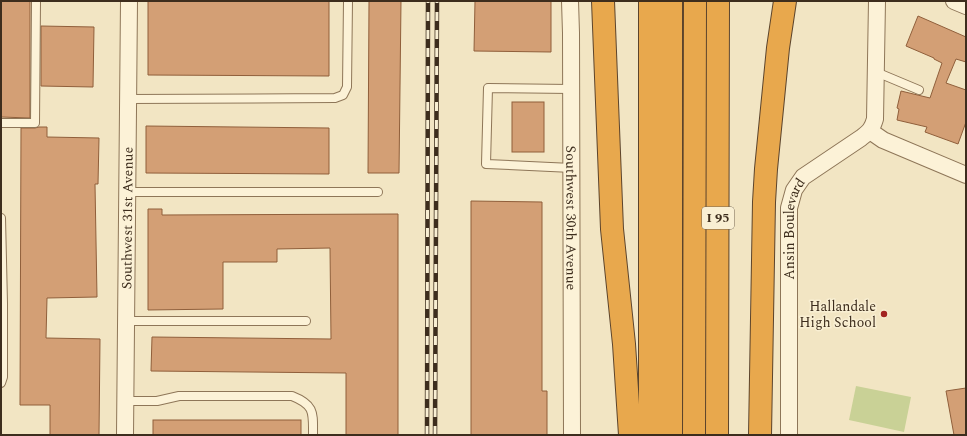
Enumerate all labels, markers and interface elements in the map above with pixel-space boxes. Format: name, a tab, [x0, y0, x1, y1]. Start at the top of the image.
street label: Southwest 31st Avenue	[116, 146, 138, 289]
street label: Southwest 30th Avenue	[561, 146, 582, 291]
street label: Ansin Boulevard	[778, 173, 810, 280]
road number: I 95	[702, 207, 734, 229]
place label: Hallandale High School	[799, 296, 876, 333]
marker: Hallandale High School	[879, 309, 889, 319]

